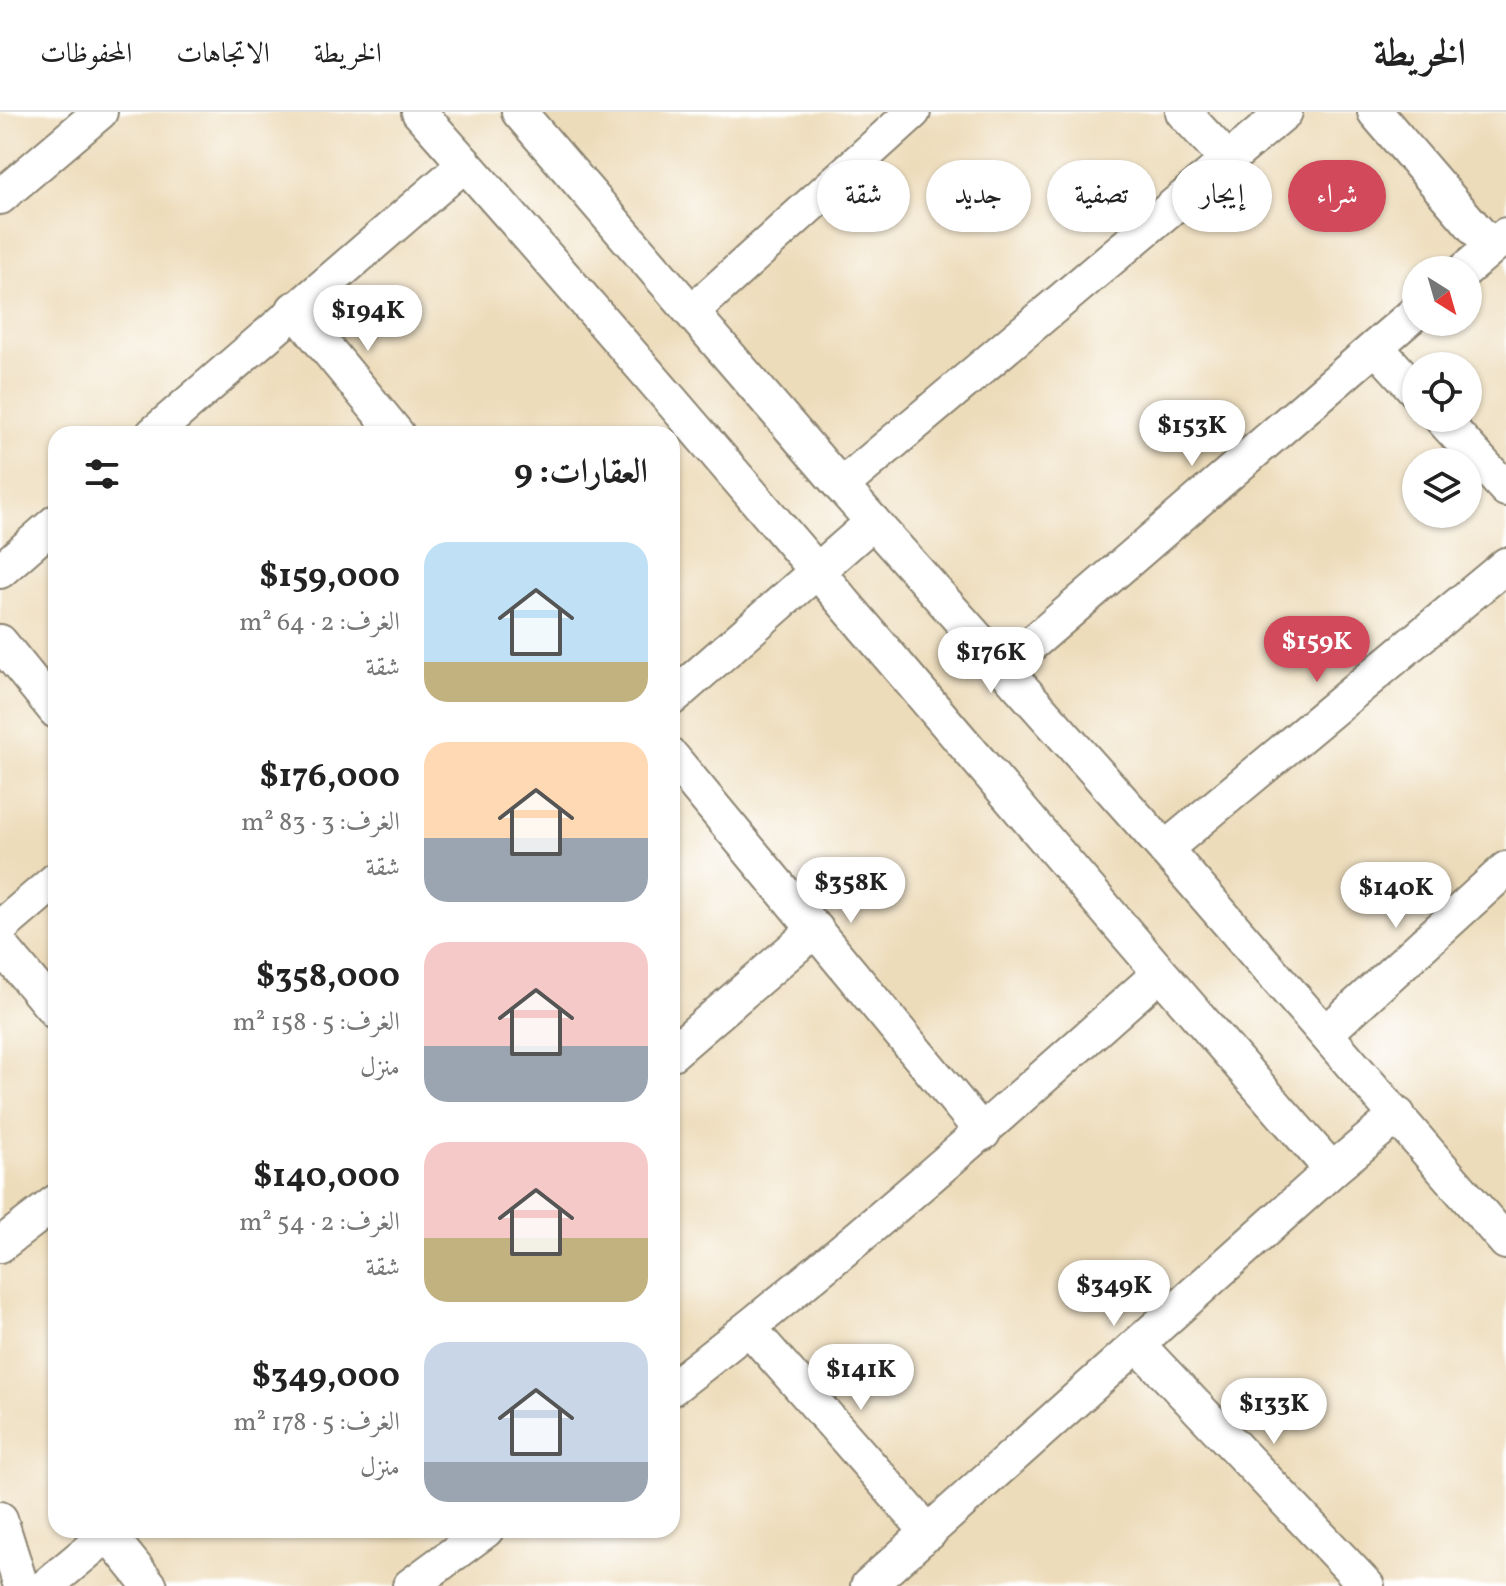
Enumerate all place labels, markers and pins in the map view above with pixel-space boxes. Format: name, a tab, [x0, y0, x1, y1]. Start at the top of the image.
pin: $194K	[312, 285, 424, 353]
pin: $153K	[1136, 400, 1248, 468]
pin: $159K	[1261, 616, 1373, 684]
pin: $176K	[935, 627, 1047, 695]
pin: $358K	[795, 857, 907, 925]
pin: $140K	[1340, 862, 1452, 930]
pin: $349K	[1058, 1260, 1170, 1328]
pin: $141K	[805, 1344, 917, 1412]
pin: $133K	[1218, 1378, 1330, 1446]

